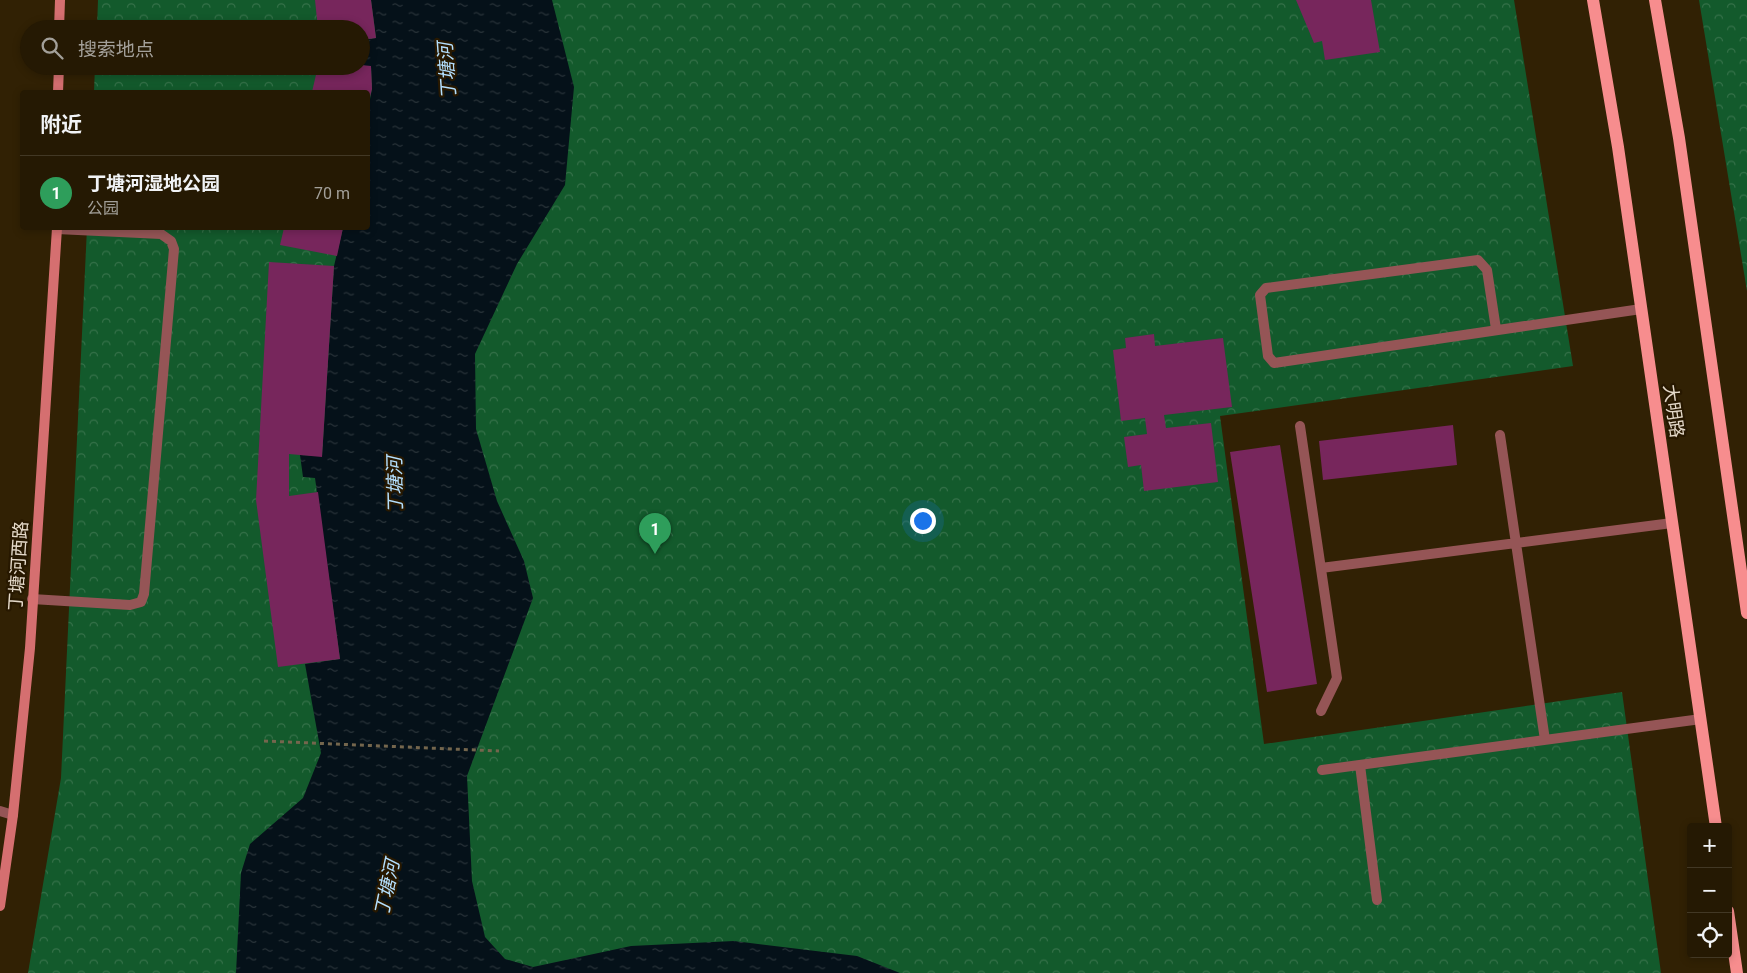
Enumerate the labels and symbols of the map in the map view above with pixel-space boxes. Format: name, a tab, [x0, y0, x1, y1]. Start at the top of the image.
water label: 丁塘河	[433, 38, 460, 100]
street label: 大明路	[1660, 383, 1688, 439]
water label: 丁塘河	[383, 452, 407, 514]
your location	[910, 508, 936, 534]
pin: 1	[639, 513, 671, 554]
street label: 丁塘河西路	[4, 520, 32, 612]
water label: 丁塘河	[370, 854, 405, 918]

